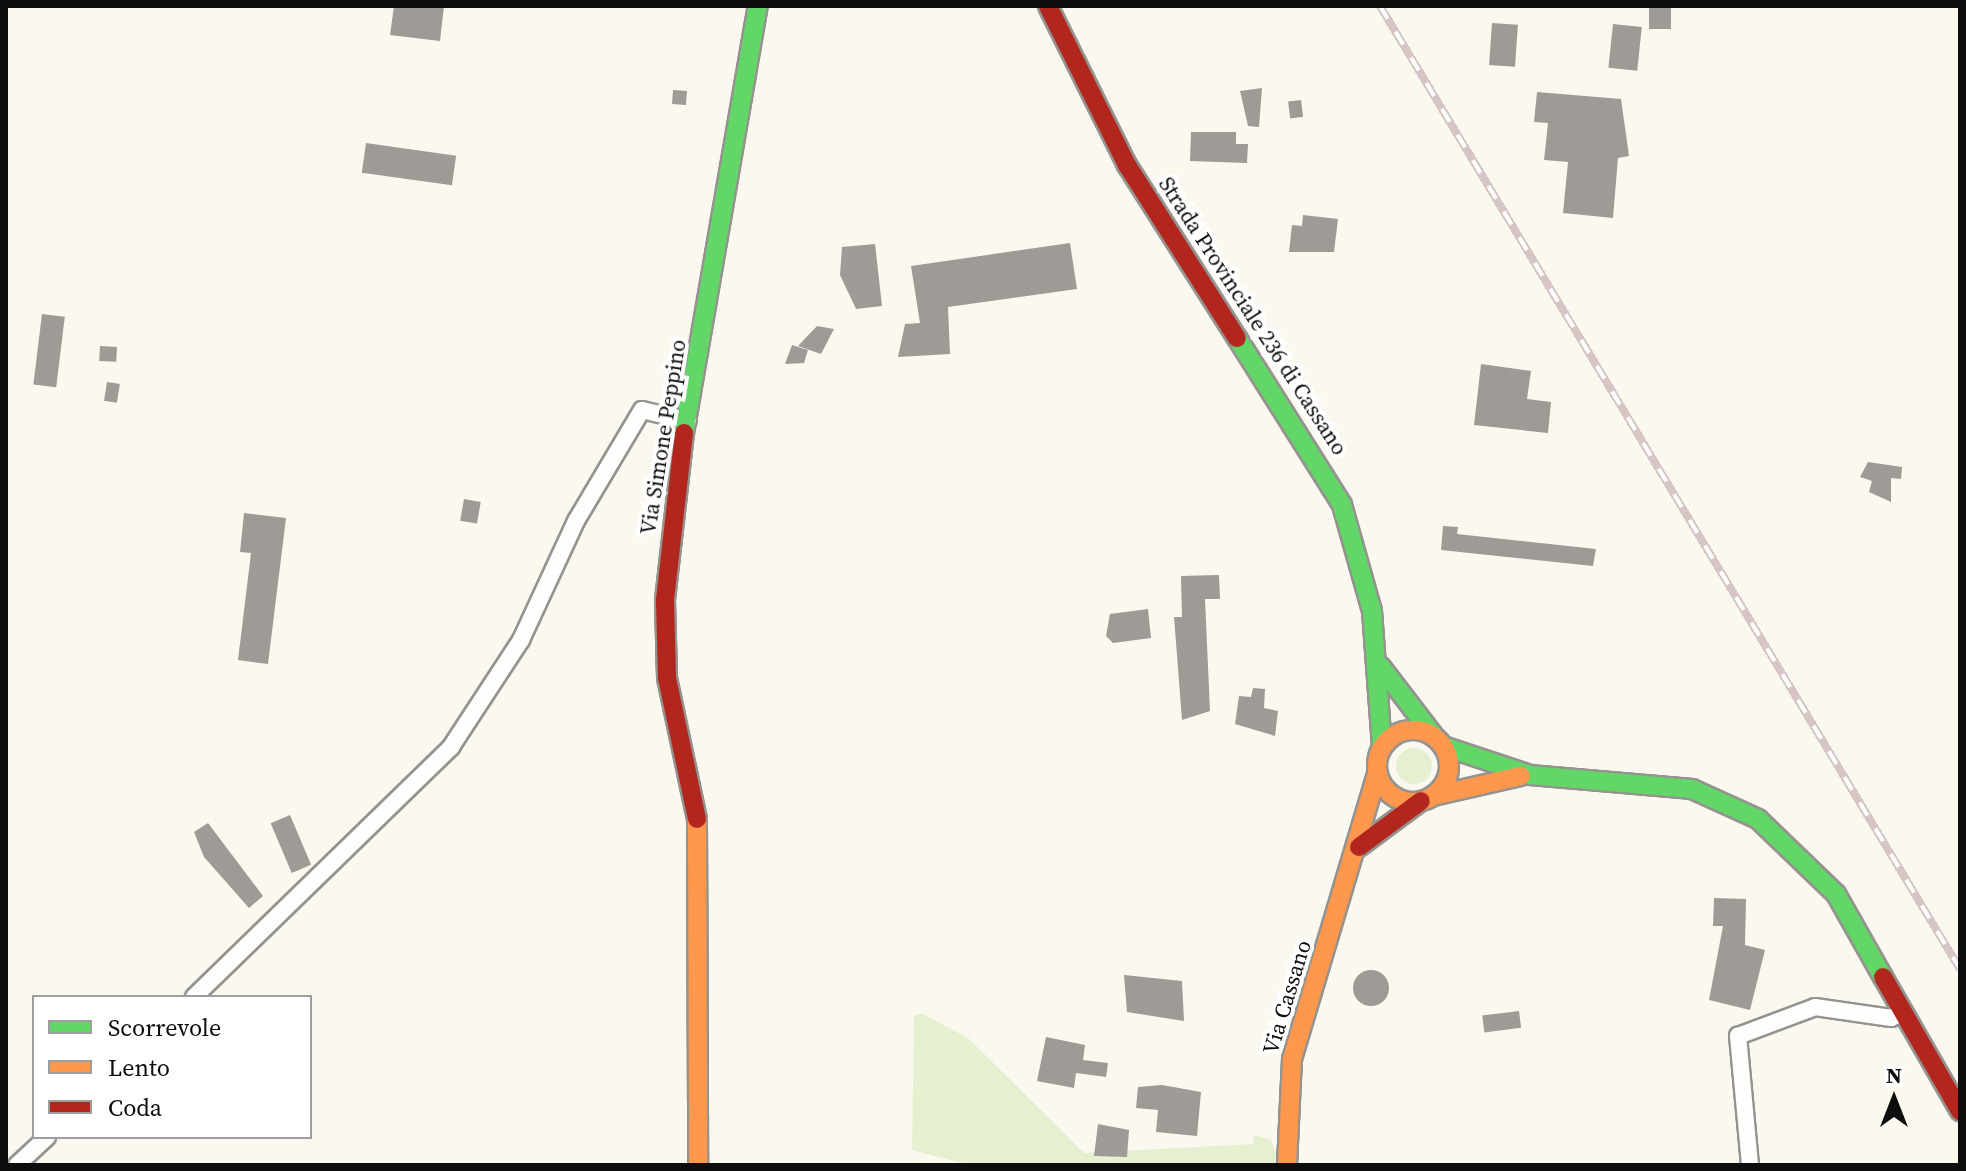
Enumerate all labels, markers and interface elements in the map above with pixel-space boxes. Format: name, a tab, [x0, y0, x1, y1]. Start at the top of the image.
street label: Strada Provinciale 236 di Cassano	[1153, 172, 1353, 460]
street label: Via Simone Peppino	[635, 337, 691, 537]
street label: Via Cassano	[1257, 937, 1317, 1057]
legend	[32, 995, 312, 1139]
text: Scorrevole	[108, 1011, 221, 1044]
text: Lento	[108, 1051, 170, 1084]
north arrow	[1854, 1059, 1934, 1139]
text: N	[1886, 1060, 1902, 1090]
text: Coda	[108, 1091, 162, 1124]

